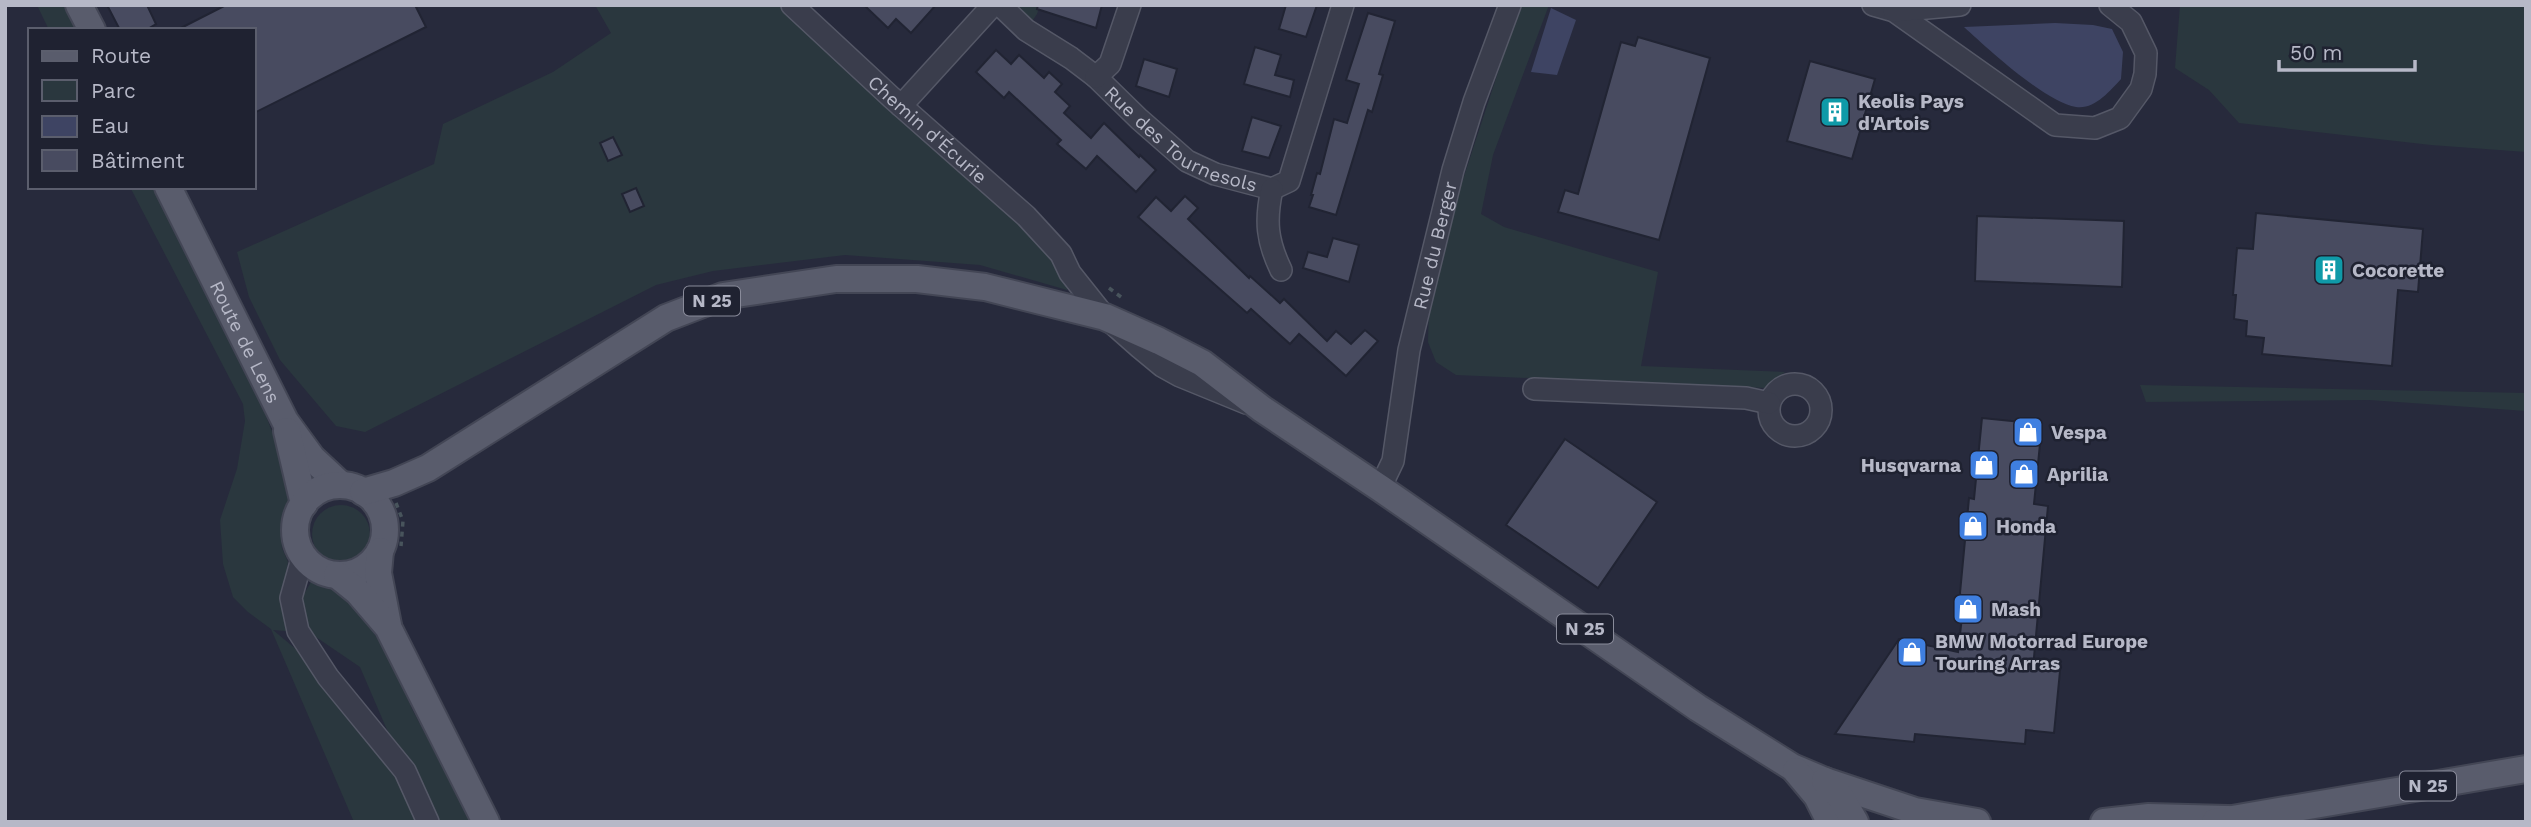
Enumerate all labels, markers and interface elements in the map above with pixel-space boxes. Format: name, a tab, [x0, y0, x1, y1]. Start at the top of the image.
legend	[28, 28, 256, 189]
scale bar	[2279, 28, 2416, 72]
text: 50 m	[2290, 40, 2342, 65]
text: Route	[91, 43, 151, 68]
street label: Chemin d'Écurie	[863, 71, 992, 188]
text: Parc	[91, 78, 136, 103]
street label: Rue des Tournesols	[1100, 81, 1260, 197]
place label: Keolis Pays d'Artois	[1858, 90, 1964, 135]
building icon: Keolis Pays d'Artois	[1818, 95, 1852, 129]
text: Eau	[91, 113, 129, 138]
text: Bâtiment	[91, 148, 185, 173]
street label: Rue du Berger	[1408, 179, 1462, 312]
building icon: Cocorette	[2312, 253, 2346, 287]
place label: Cocorette	[2352, 259, 2444, 282]
street label: Route de Lens	[205, 277, 285, 407]
road number: N 25	[684, 286, 740, 316]
shop icon: Vespa	[2011, 415, 2045, 449]
place label: Vespa	[2051, 421, 2107, 444]
shop icon: Husqvarna	[1967, 448, 2001, 482]
place label: Husqvarna	[1861, 454, 1961, 477]
shop icon: Aprilia	[2007, 457, 2041, 491]
place label: Aprilia	[2047, 463, 2108, 486]
shop icon: Honda	[1956, 509, 1990, 543]
place label: Honda	[1996, 515, 2056, 538]
shop icon: Mash	[1951, 592, 1985, 626]
place label: Mash	[1991, 598, 2041, 621]
road number: N 25	[1557, 614, 1613, 644]
place label: BMW Motorrad Europe Touring Arras	[1935, 630, 2148, 675]
shop icon: BMW Motorrad Europe Touring Arras	[1895, 635, 1929, 669]
road number: N 25	[2400, 772, 2456, 800]

